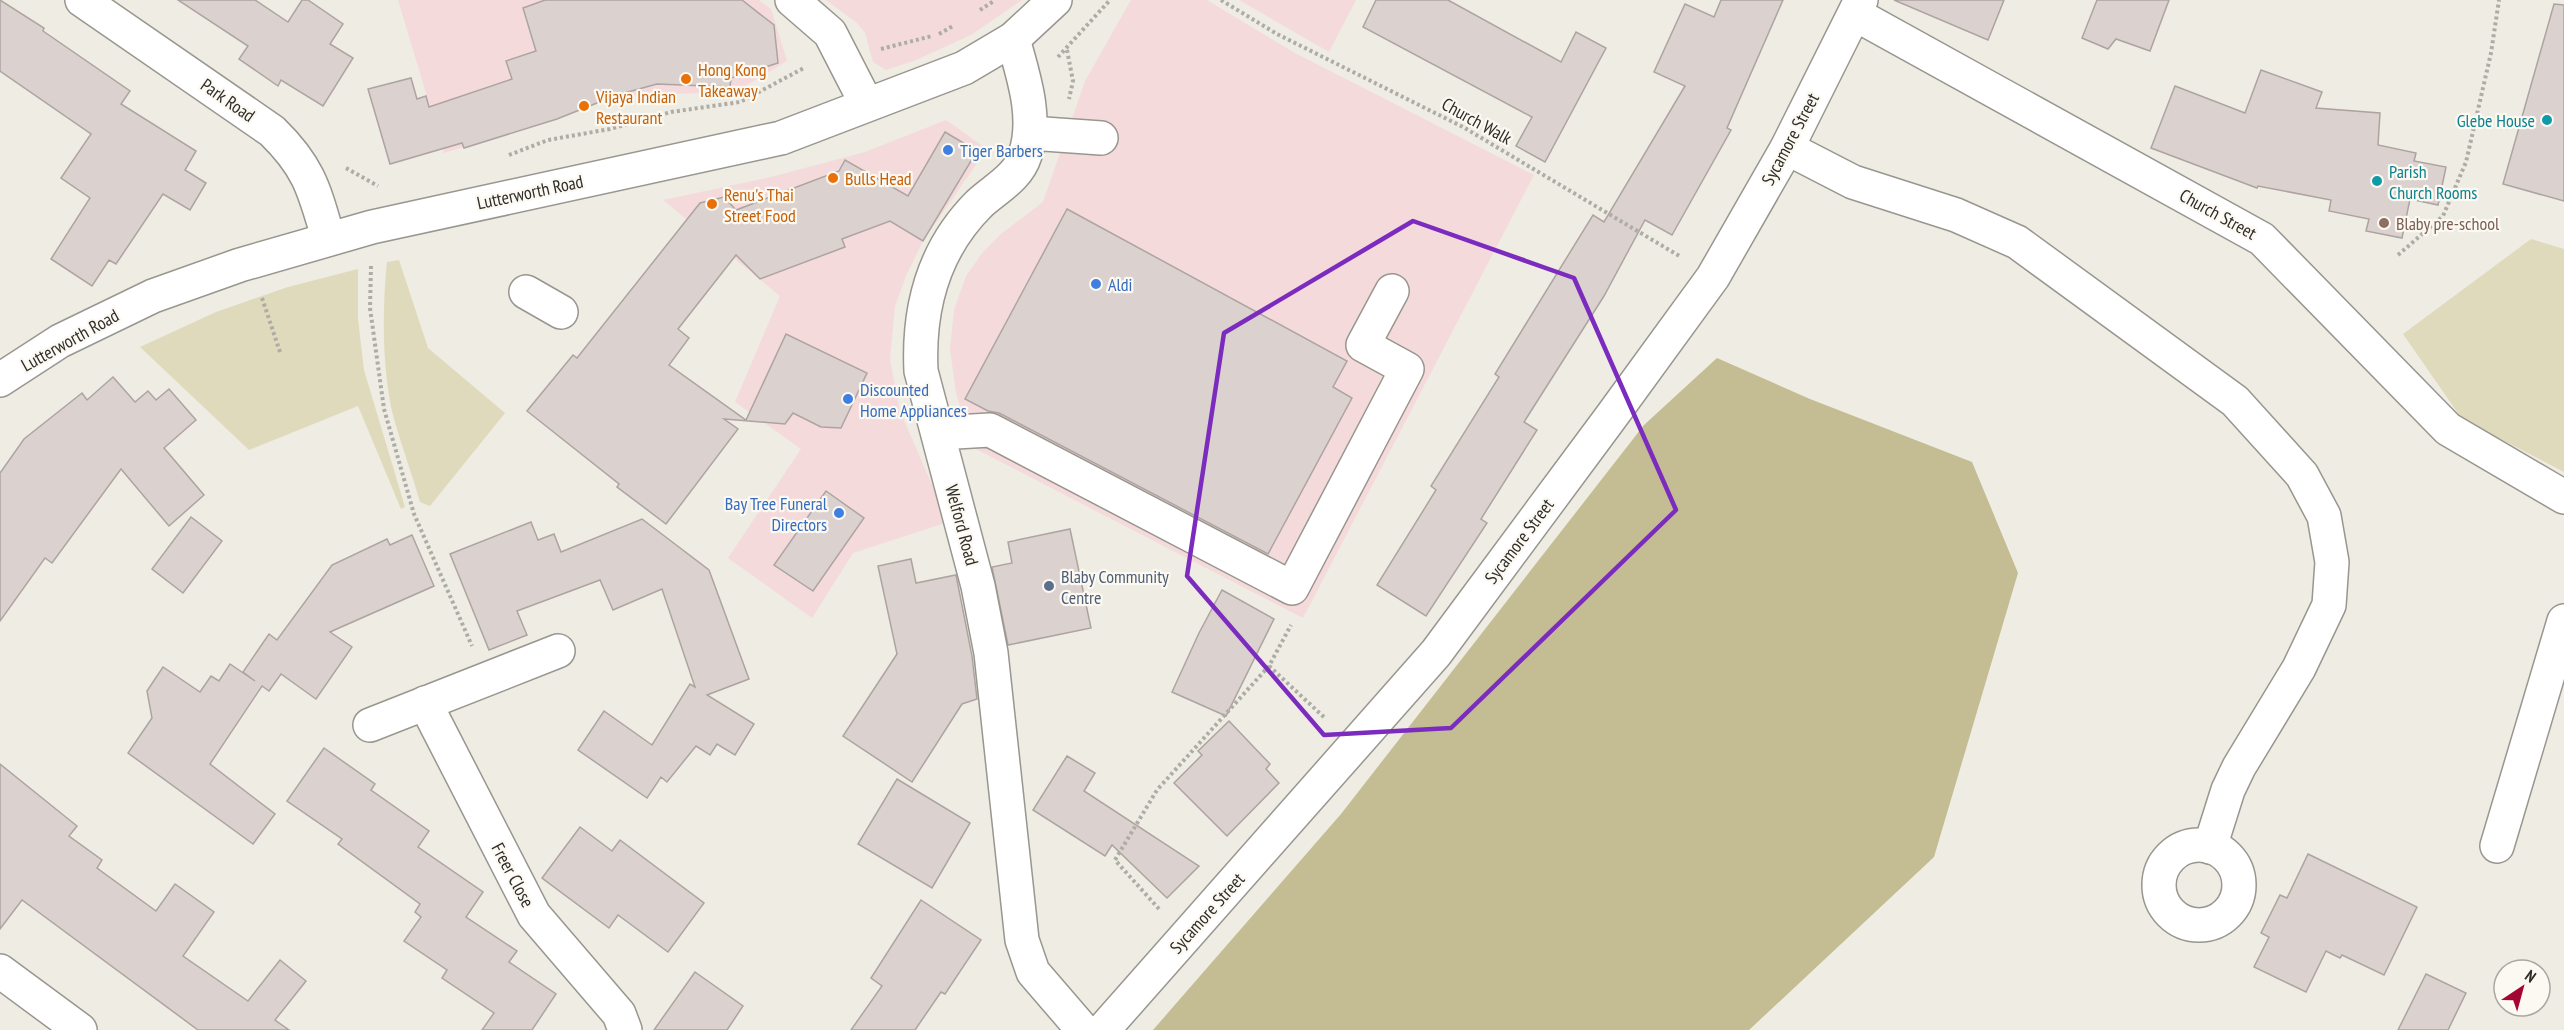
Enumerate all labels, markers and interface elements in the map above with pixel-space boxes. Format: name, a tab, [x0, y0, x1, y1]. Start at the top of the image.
place label: Hong Kong Takeaway	[698, 58, 767, 102]
marker: Hong Kong Takeaway	[679, 72, 693, 86]
street label: Park Road	[196, 73, 260, 127]
place label: Vijaya Indian Restaurant	[595, 85, 676, 129]
street label: Sycamore Street	[1756, 89, 1824, 189]
street label: Church Walk	[1438, 92, 1516, 150]
marker: Vijaya Indian Restaurant	[577, 99, 591, 113]
place label: Glebe House	[2457, 109, 2535, 132]
marker: Glebe House	[2540, 113, 2554, 127]
place label: Tiger Barbers	[960, 139, 1043, 162]
marker: Tiger Barbers	[941, 143, 955, 157]
place label: Parish Church Rooms	[2389, 160, 2477, 204]
place label: Bulls Head	[845, 167, 912, 190]
street label: Lutterworth Road	[475, 170, 585, 214]
marker: Bulls Head	[826, 171, 840, 185]
marker: Parish Church Rooms	[2370, 174, 2384, 188]
place label: Renu's Thai Street Food	[724, 183, 796, 227]
street label: Church Street	[2176, 184, 2260, 245]
marker: Renu's Thai Street Food	[705, 197, 719, 211]
place label: Blaby pre-school	[2396, 212, 2500, 235]
marker: Blaby pre-school	[2377, 216, 2391, 230]
place label: Aldi	[1108, 273, 1132, 296]
marker: Aldi	[1089, 277, 1103, 291]
street label: Lutterworth Road	[17, 304, 123, 376]
place label: Discounted Home Appliances	[860, 378, 967, 422]
marker: Discounted Home Appliances	[841, 392, 855, 406]
street label: Welford Road	[940, 482, 984, 568]
place label: Bay Tree Funeral Directors	[725, 492, 828, 536]
street label: Sycamore Street	[1479, 494, 1559, 588]
marker: Bay Tree Funeral Directors	[832, 506, 846, 520]
place label: Blaby Community Centre	[1061, 565, 1169, 609]
marker: Blaby Community Centre	[1042, 579, 1056, 593]
street label: Freer Close	[487, 839, 539, 911]
street label: Sycamore Street	[1165, 868, 1249, 958]
north arrow	[2492, 958, 2552, 1018]
text: N	[2521, 965, 2540, 986]

